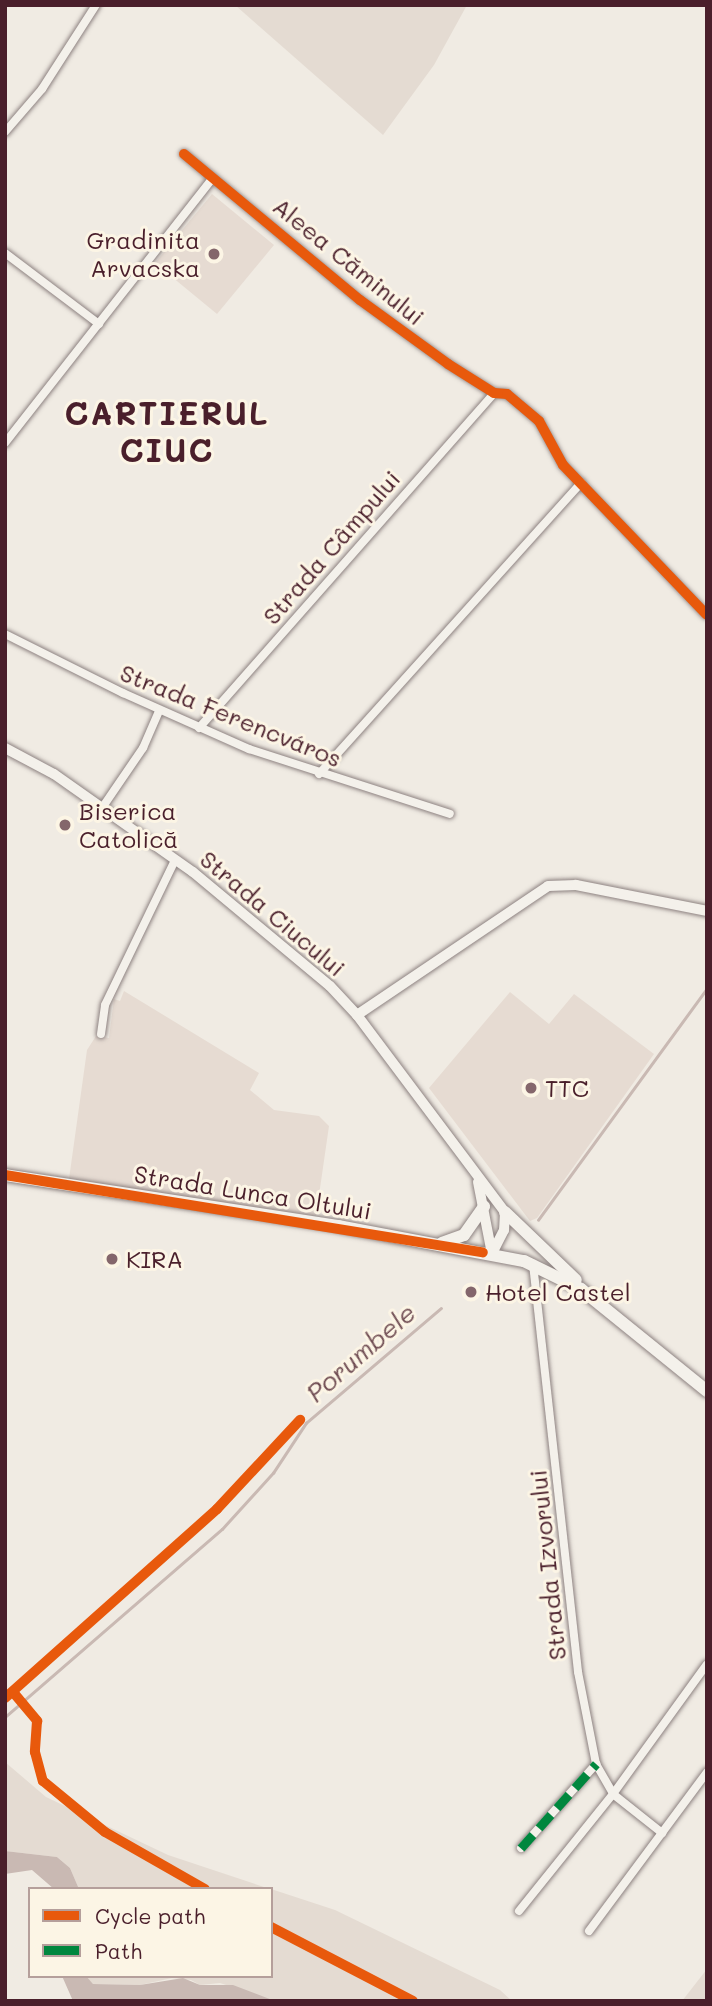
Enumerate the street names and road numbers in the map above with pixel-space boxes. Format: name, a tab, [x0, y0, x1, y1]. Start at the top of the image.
street label: Aleea Căminului	[267, 191, 431, 331]
street label: Strada Câmpului	[256, 464, 406, 630]
street label: Strada Ferencváros	[116, 657, 346, 773]
street label: Strada Ciucului	[195, 844, 351, 982]
street label: Strada Lunca Oltului	[132, 1159, 374, 1225]
street label: Strada Izvorului	[523, 1468, 571, 1662]

